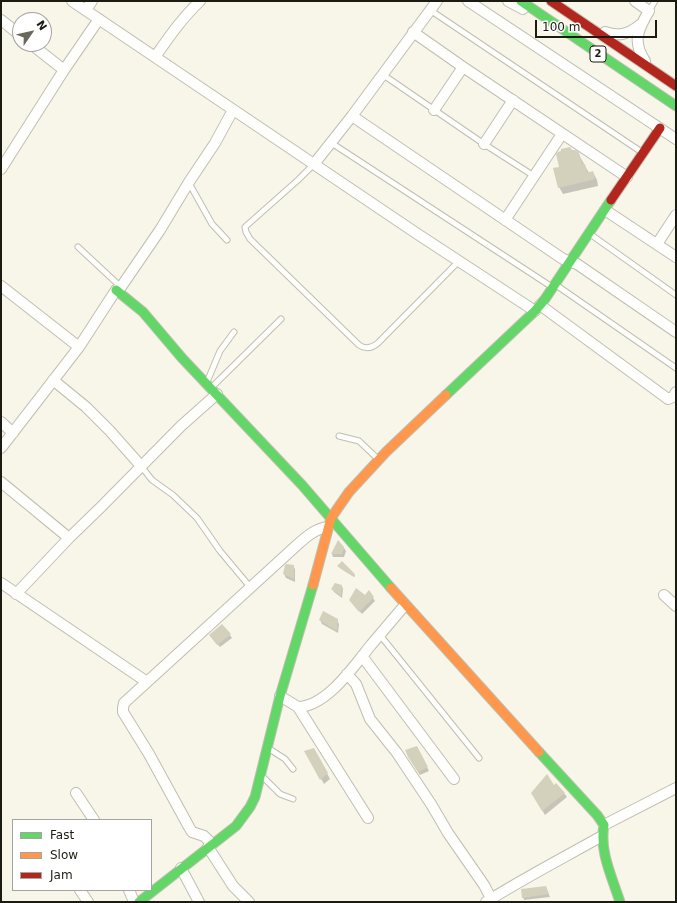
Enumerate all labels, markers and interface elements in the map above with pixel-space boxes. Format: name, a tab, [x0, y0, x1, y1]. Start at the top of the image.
north arrow	[12, 12, 52, 52]
scale bar	[537, 12, 659, 38]
text: N	[34, 18, 50, 33]
text: 100 m	[542, 20, 580, 34]
road number: 2	[590, 46, 606, 62]
legend	[12, 819, 152, 891]
text: Fast	[50, 828, 74, 842]
text: Slow	[50, 848, 78, 862]
text: Jam	[50, 868, 73, 882]

